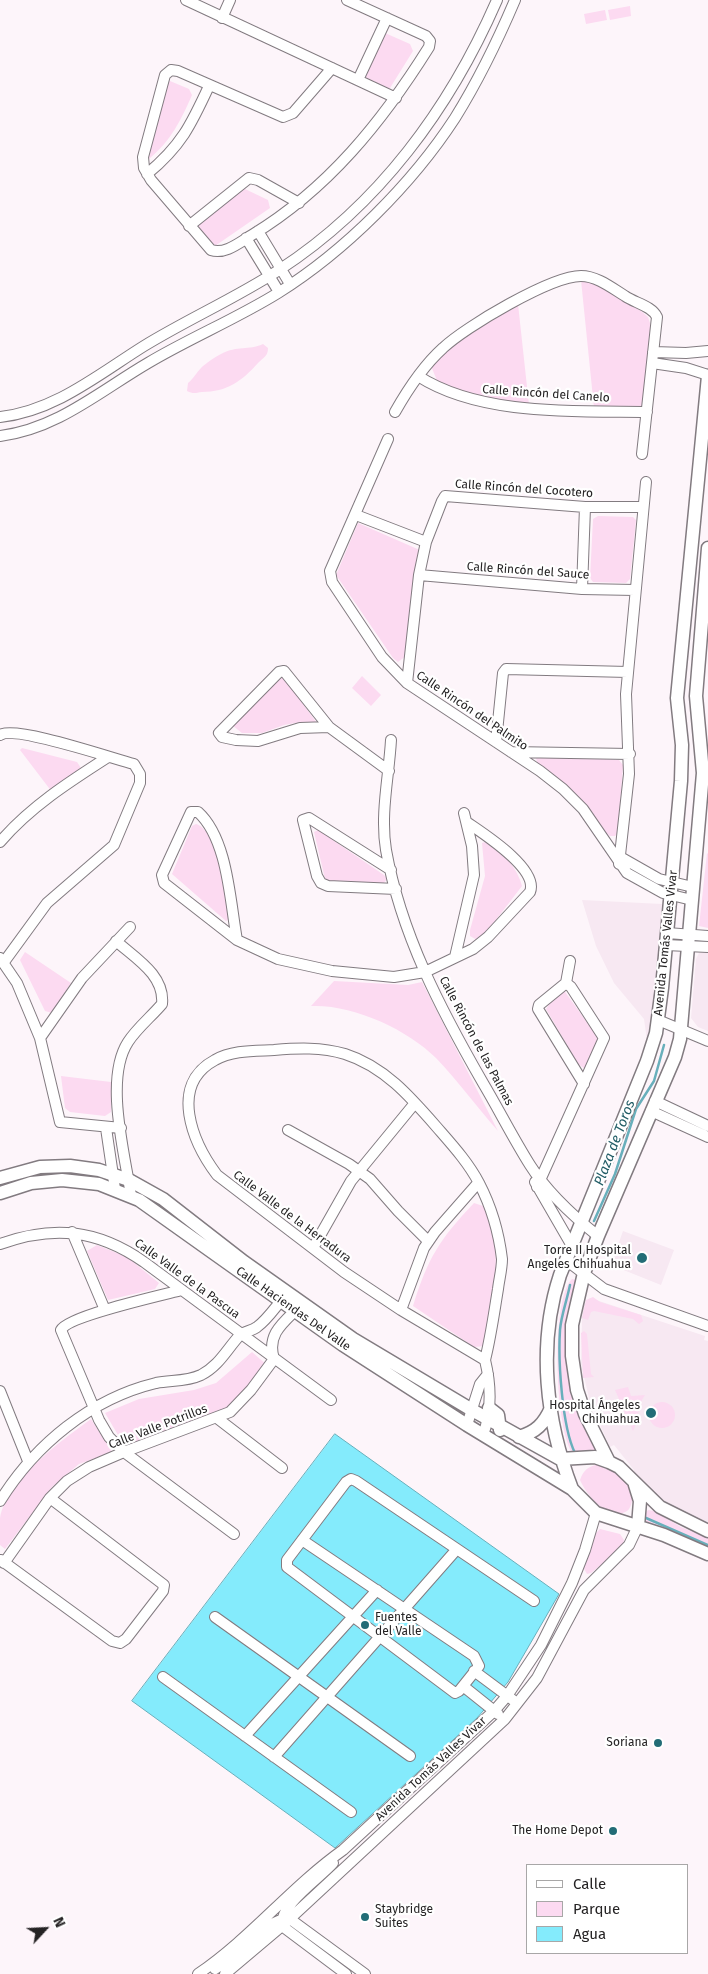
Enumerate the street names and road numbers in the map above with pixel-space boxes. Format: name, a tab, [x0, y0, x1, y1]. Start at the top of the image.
street label: Calle Rincón del Canelo	[482, 382, 610, 406]
street label: Calle Rincón del Cocotero	[454, 477, 594, 501]
street label: Calle Rincón del Sauce	[466, 560, 590, 582]
street label: Calle Rincón del Palmito	[413, 668, 531, 754]
street label: Avenida Tomás Valles Vivar	[651, 869, 681, 1017]
street label: Calle Rincón de las Palmas	[436, 974, 516, 1108]
street label: Calle Valle de la Herradura	[230, 1168, 354, 1266]
street label: Calle Valle de la Pascua	[132, 1236, 242, 1322]
street label: Calle Haciendas Del Valle	[233, 1264, 353, 1354]
street label: Calle Valle Potrillos	[107, 1402, 209, 1452]
street label: Avenida Tomás Valles Vivar	[373, 1714, 489, 1824]

